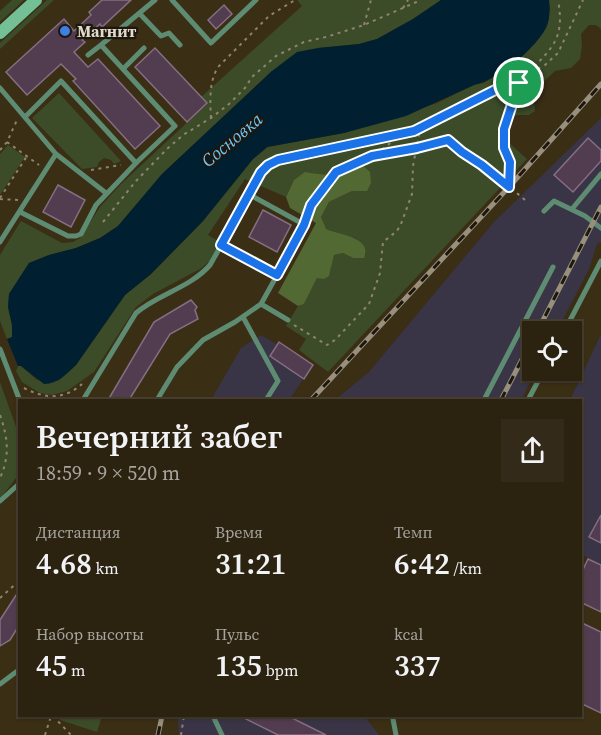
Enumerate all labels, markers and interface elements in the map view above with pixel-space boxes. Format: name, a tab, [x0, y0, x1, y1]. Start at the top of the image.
place label: Магнит	[77, 20, 137, 42]
marker: Магнит	[58, 24, 72, 38]
pin	[493, 57, 544, 108]
icon: arrive	[502, 66, 535, 99]
water label: Сосновка	[196, 106, 268, 173]
map controls	[522, 321, 582, 381]
button: locate	[522, 321, 582, 381]
text: Вечерний забег	[36, 414, 282, 459]
button: share	[501, 419, 564, 482]
text: 18:59 · 9 × 520 m	[36, 459, 180, 487]
text: Дистанция	[36, 521, 120, 543]
text: Время	[215, 521, 263, 543]
text: Темп	[394, 521, 433, 543]
text: 4.68	[36, 543, 92, 584]
text: 31:21	[215, 543, 286, 584]
text: 6:42	[394, 543, 450, 584]
text: km	[92, 557, 119, 579]
text: /km	[450, 557, 482, 579]
text: Набор высоты	[36, 623, 144, 645]
text: Пульс	[215, 623, 259, 645]
text: kcal	[394, 623, 423, 645]
text: 45	[36, 645, 67, 686]
text: 135	[215, 645, 262, 686]
text: 337	[394, 645, 441, 686]
text: m	[67, 659, 85, 681]
text: bpm	[262, 659, 298, 681]

